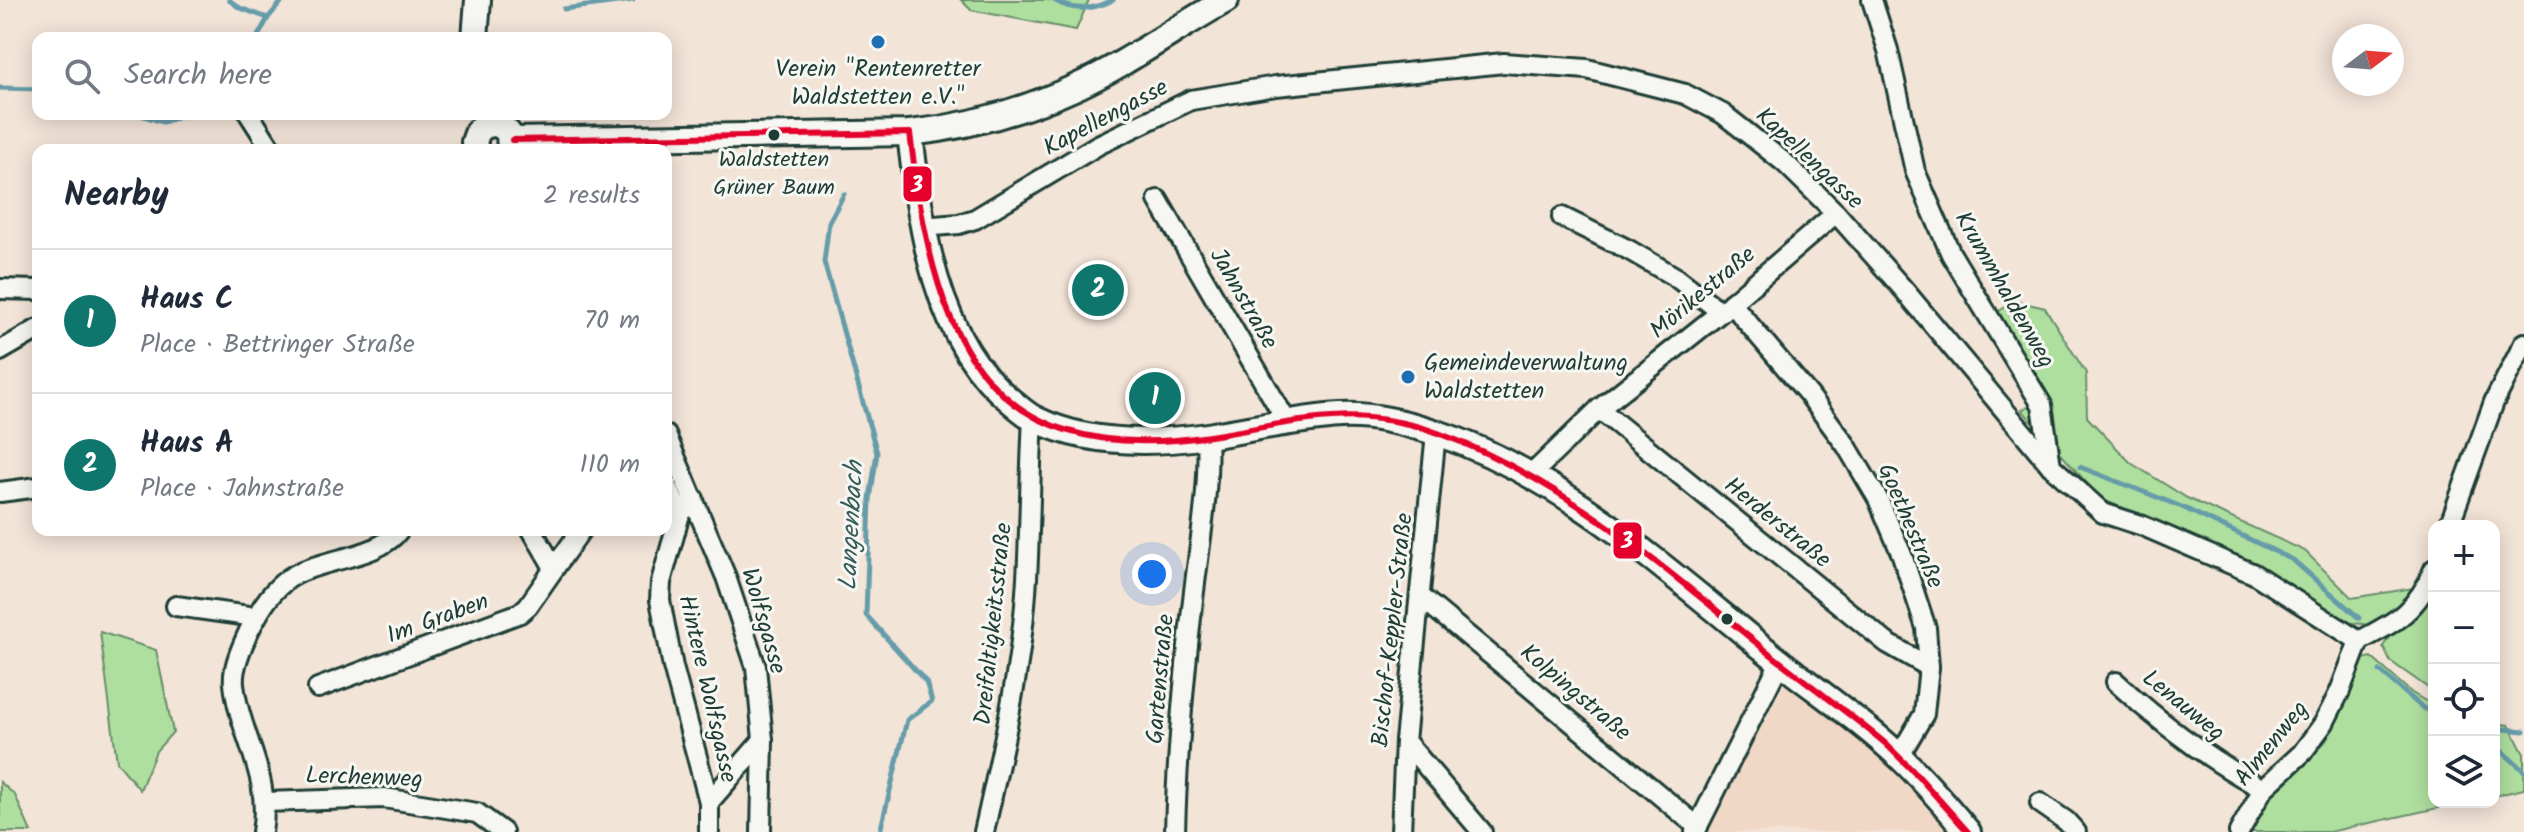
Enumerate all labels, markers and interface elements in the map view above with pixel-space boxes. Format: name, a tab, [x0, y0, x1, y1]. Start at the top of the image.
north arrow	[2332, 24, 2404, 96]
search box	[32, 32, 672, 120]
marker: Verein "Rentenretter Waldstetten e.V."	[869, 33, 887, 51]
place label: Verein "Rentenretter Waldstetten e.V."	[776, 50, 983, 117]
text: Search here	[124, 52, 272, 100]
icon: search	[60, 54, 104, 98]
street label: Kapellengasse	[1036, 69, 1176, 167]
street label: Kapellengasse	[1746, 98, 1873, 220]
marker: Waldstetten Grüner Baum	[766, 127, 782, 143]
place label: Waldstetten Grüner Baum	[713, 143, 835, 206]
line badge: 3	[902, 165, 933, 203]
text: Nearby	[64, 169, 169, 223]
text: 3	[910, 169, 923, 204]
text: 2 results	[543, 175, 640, 217]
street label: Krummhaldenweg	[1943, 204, 2065, 376]
street label: Mörikestraße	[1641, 236, 1765, 349]
street label: Jahnstraße	[1198, 241, 1288, 357]
pin: 2	[1072, 260, 1124, 320]
text: Haus C	[140, 276, 233, 324]
text: 1	[86, 300, 94, 342]
text: 70 m	[584, 300, 640, 342]
text: Place · Bettringer Straße	[140, 324, 415, 366]
place label: Gemeindeverwaltung Waldstetten	[1424, 344, 1628, 411]
pin: 1	[1129, 368, 1181, 428]
marker: Gemeindeverwaltung Waldstetten	[1399, 368, 1417, 386]
text: Haus A	[140, 420, 234, 468]
text: 2	[82, 444, 98, 486]
text: 110 m	[580, 444, 640, 486]
street label: Goethestraße	[1866, 457, 1954, 595]
water label: Langenbach	[828, 458, 876, 592]
street label: Herderstraße	[1715, 467, 1840, 579]
text: Place · Jahnstraße	[140, 468, 344, 510]
street label: Bischof-Keppler-Straße	[1361, 511, 1425, 749]
map controls	[2428, 520, 2500, 808]
button: +	[2428, 520, 2500, 592]
street label: Dreifaltigkeitsstraße	[964, 521, 1024, 727]
line badge: 3	[1612, 521, 1643, 560]
text: 3	[1620, 525, 1633, 560]
your location	[1132, 554, 1172, 594]
street label: Wolfsgasse	[729, 563, 797, 679]
street label: Im Graben	[381, 583, 495, 655]
street label: Hintere Wolfsgasse	[666, 591, 748, 787]
button: −	[2428, 592, 2500, 664]
unlabelled marker	[1719, 611, 1735, 627]
street label: Gartenstraße	[1136, 612, 1186, 746]
street label: Kolpingstraße	[1510, 634, 1640, 752]
street label: Lenauweg	[2133, 660, 2233, 752]
button: locate	[2428, 664, 2500, 736]
street label: Almenweg	[2225, 692, 2319, 796]
button: layers	[2428, 736, 2500, 808]
street label: Lerchenweg	[305, 756, 423, 800]

